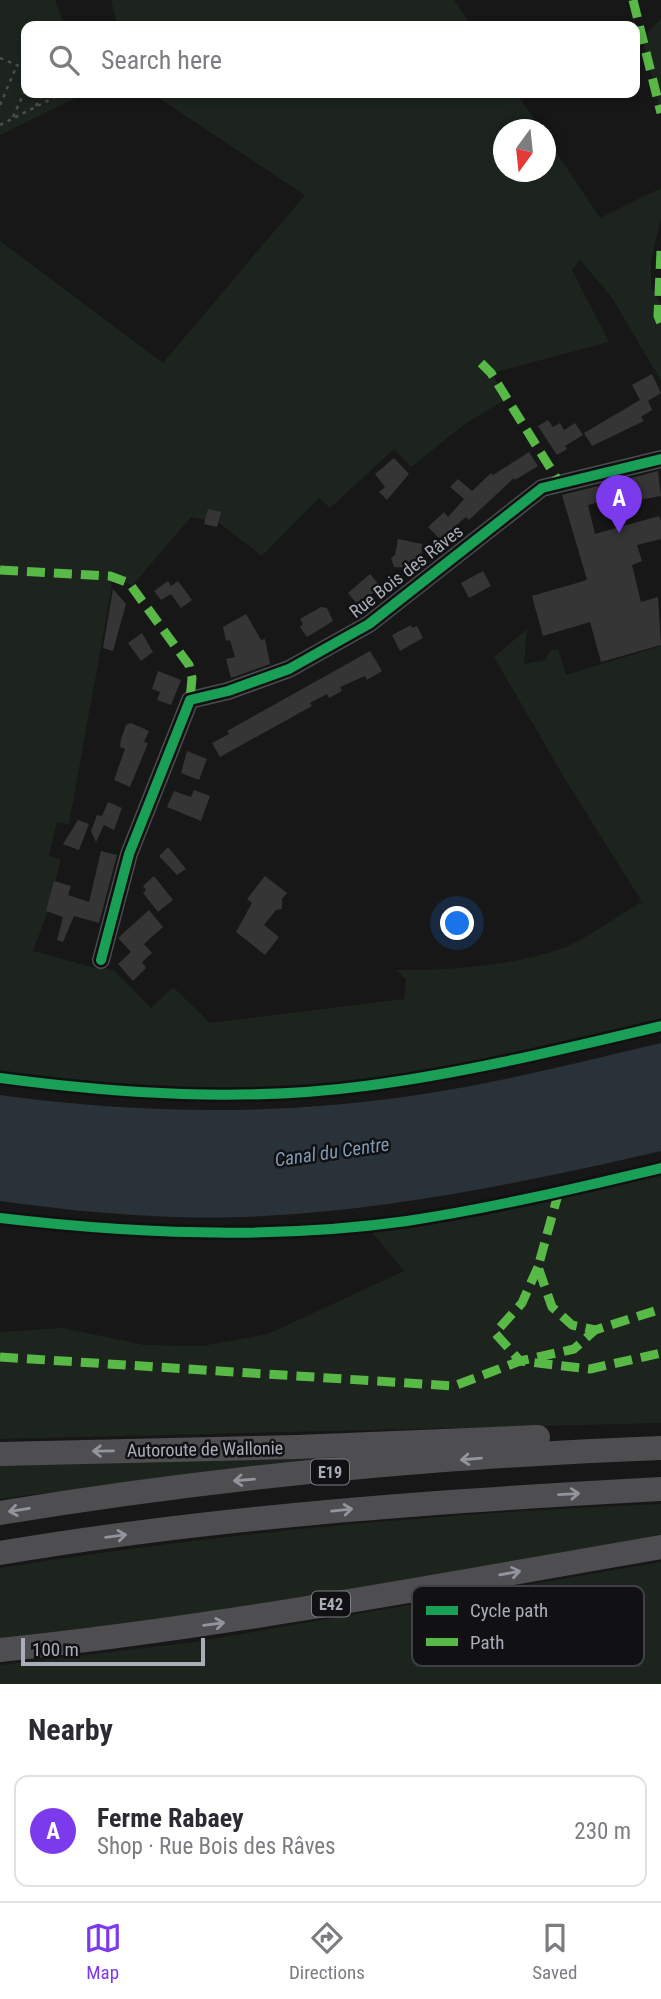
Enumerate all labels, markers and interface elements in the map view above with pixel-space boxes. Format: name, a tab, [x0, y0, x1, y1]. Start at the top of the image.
search box	[21, 21, 640, 98]
icon: search	[45, 41, 83, 79]
text: Search here	[101, 45, 222, 75]
north arrow	[493, 119, 556, 182]
pin: A	[596, 475, 642, 533]
street label: Rue Bois des Râves	[345, 520, 467, 622]
your location	[440, 906, 474, 940]
water label: Canal du Centre	[273, 1133, 391, 1171]
street label: Autoroute de Wallonie	[127, 1437, 283, 1461]
one-way arrow	[92, 1445, 115, 1458]
one-way arrow	[460, 1453, 482, 1466]
road number: E19	[311, 1460, 349, 1484]
one-way arrow	[233, 1474, 256, 1487]
one-way arrow	[557, 1488, 580, 1501]
one-way arrow	[8, 1504, 31, 1517]
one-way arrow	[330, 1504, 353, 1517]
one-way arrow	[104, 1529, 127, 1542]
one-way arrow	[498, 1566, 521, 1579]
legend	[412, 1586, 644, 1666]
road number: E42	[312, 1592, 350, 1616]
text: Cycle path	[470, 1599, 548, 1622]
one-way arrow	[202, 1617, 225, 1630]
text: Path	[470, 1631, 504, 1654]
scale bar	[21, 1635, 205, 1667]
text: 100 m	[32, 1638, 79, 1661]
text: Nearby	[28, 1712, 113, 1747]
text: Ferme Rabaey	[97, 1803, 244, 1833]
text: A	[46, 1818, 60, 1845]
text: 230 m	[574, 1818, 631, 1845]
text: Shop · Rue Bois des Râves	[97, 1833, 336, 1860]
tab: Map	[84, 1919, 122, 1984]
tab: Directions	[289, 1919, 365, 1984]
tab: Saved	[532, 1919, 577, 1984]

